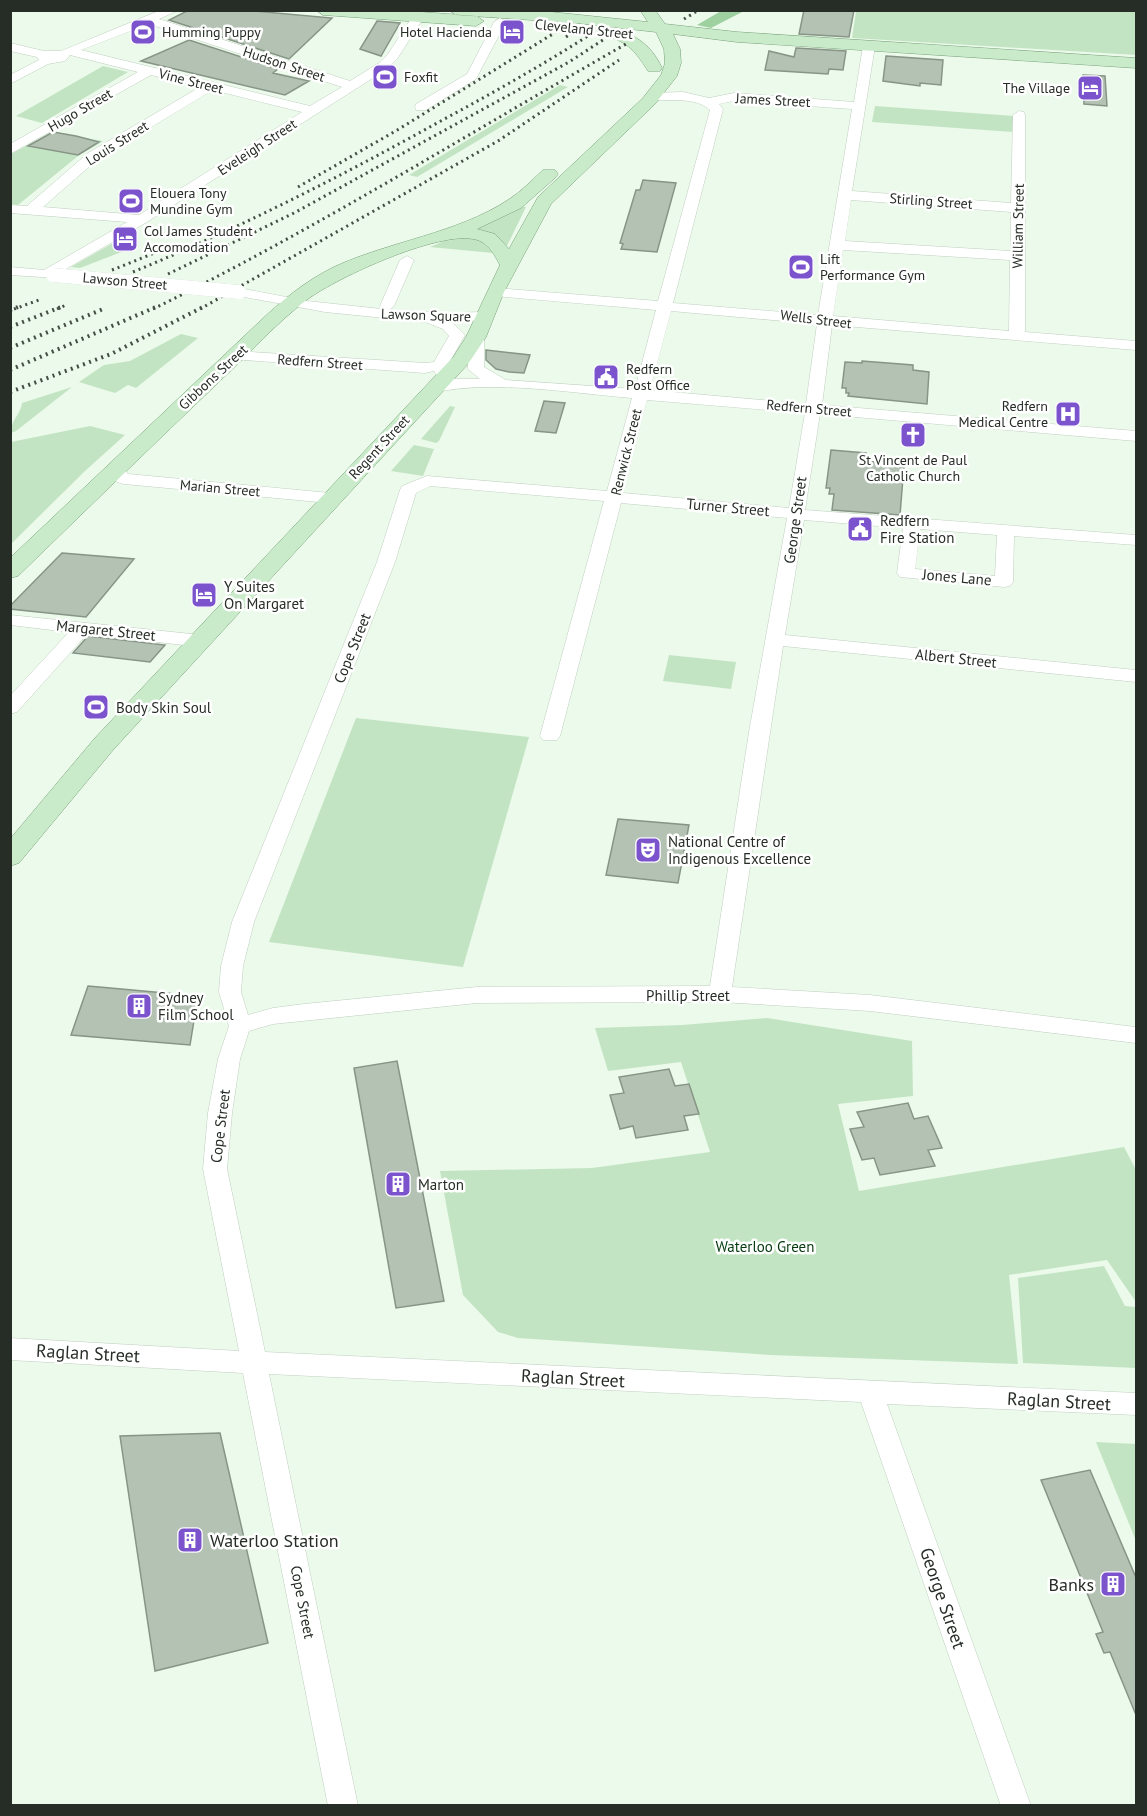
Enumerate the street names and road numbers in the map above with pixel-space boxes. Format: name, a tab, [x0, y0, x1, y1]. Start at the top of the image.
street label: Cleveland Street	[534, 15, 634, 43]
street label: Hudson Street	[241, 42, 327, 86]
street label: Vine Street	[156, 64, 225, 98]
street label: Hugo Street	[45, 84, 116, 136]
street label: James Street	[734, 89, 811, 111]
street label: Eveleigh Street	[214, 115, 300, 179]
street label: Louis Street	[82, 117, 152, 169]
street label: William Street	[1008, 183, 1028, 269]
street label: Stirling Street	[889, 189, 973, 213]
street label: Lawson Street	[82, 268, 168, 294]
street label: Lawson Square	[381, 304, 471, 326]
street label: Wells Street	[779, 306, 853, 332]
street label: Gibbons Street	[175, 340, 251, 414]
street label: Redfern Street	[277, 350, 364, 374]
street label: Redfern Street	[766, 395, 853, 421]
street label: Renwick Street	[607, 407, 646, 497]
street label: Regent Street	[345, 411, 413, 483]
street label: George Street	[779, 475, 811, 565]
street label: Marian Street	[179, 476, 261, 501]
street label: Turner Street	[686, 494, 770, 520]
street label: Jones Lane	[921, 564, 992, 589]
street label: Cope Street	[329, 610, 375, 686]
street label: Margaret Street	[55, 615, 157, 645]
street label: Albert Street	[914, 644, 998, 672]
street label: Phillip Street	[646, 986, 730, 1005]
street label: Cope Street	[206, 1088, 234, 1164]
street label: Raglan Street	[36, 1339, 140, 1367]
street label: Raglan Street	[521, 1364, 625, 1392]
street label: Raglan Street	[1007, 1387, 1111, 1415]
street label: George Street	[915, 1544, 971, 1652]
street label: Cope Street	[287, 1564, 319, 1640]

